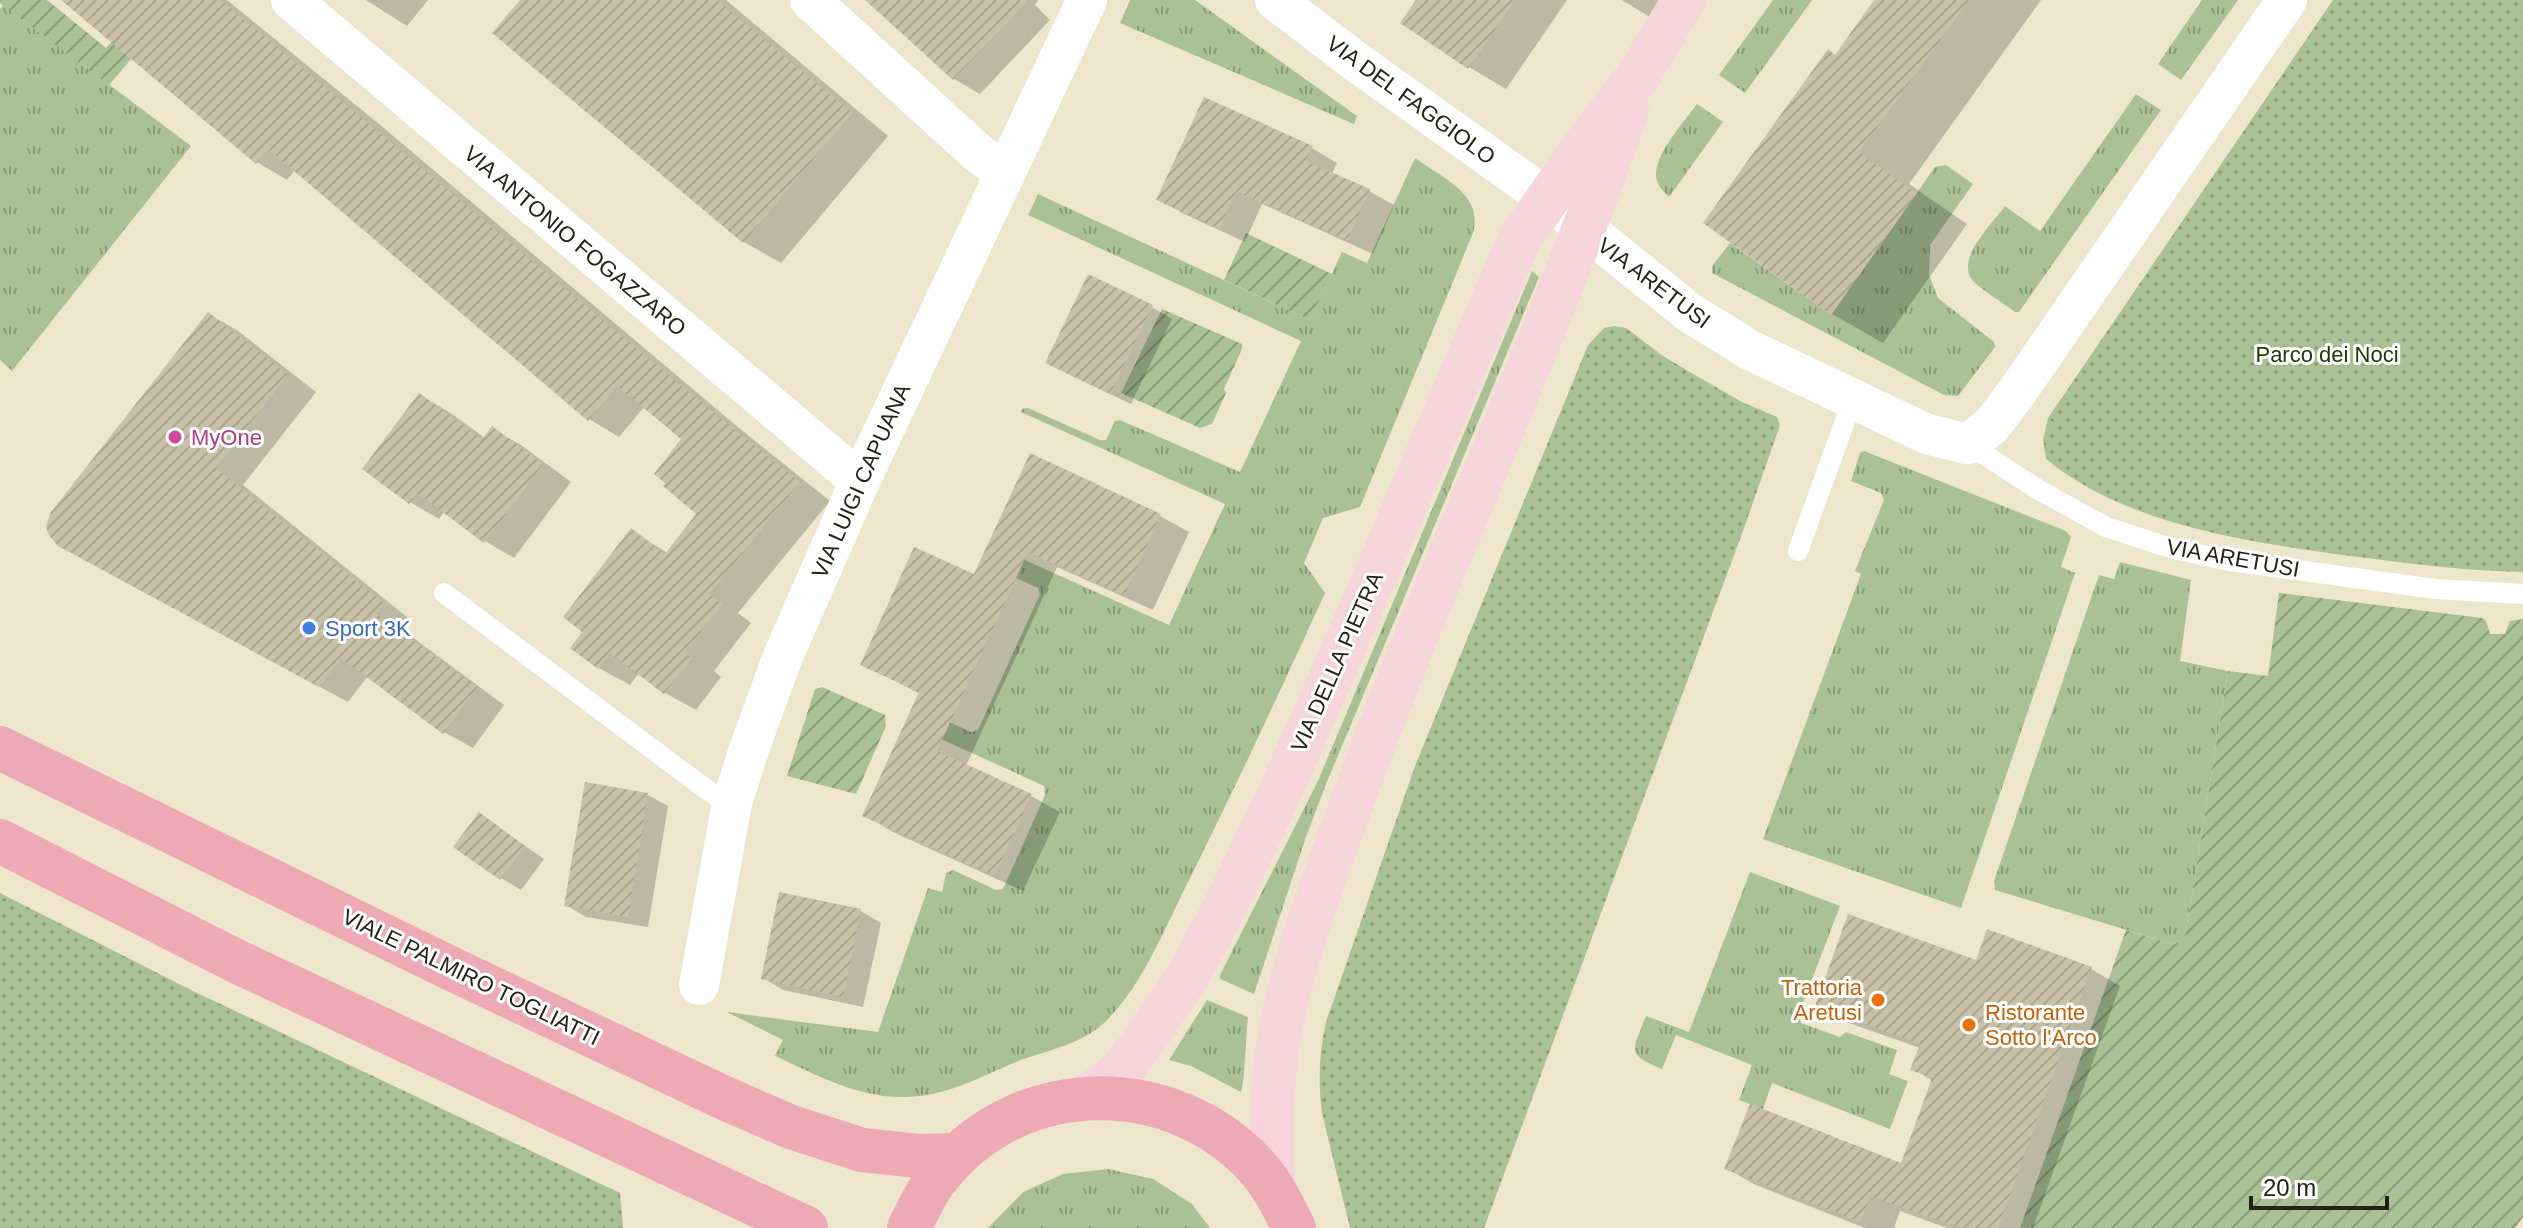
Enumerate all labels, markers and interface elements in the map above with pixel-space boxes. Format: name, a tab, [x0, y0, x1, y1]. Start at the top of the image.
street label: VIA DEL FAGGIOLO	[1322, 30, 1500, 170]
street label: VIA ANTONIO FOGAZZARO	[459, 141, 691, 341]
street label: VIA ARETUSI	[1593, 233, 1715, 333]
park label: Parco dei Noci	[2255, 342, 2399, 367]
street label: VIA LUIGI CAPUANA	[807, 380, 915, 582]
place label: MyOne	[191, 425, 262, 450]
marker: MyOne	[166, 428, 184, 446]
street label: VIA ARETUSI	[2165, 534, 2301, 582]
street label: VIA DELLA PIETRA	[1286, 568, 1388, 756]
place label: Sport 3K	[325, 616, 411, 641]
marker: Sport 3K	[300, 619, 318, 637]
street label: VIALE PALMIRO TOGLIATTI	[338, 904, 604, 1050]
place label: Trattoria Aretusi	[1781, 975, 1863, 1025]
marker: Trattoria Aretusi	[1869, 991, 1887, 1009]
place label: Ristorante Sotto l'Arco	[1985, 1000, 2097, 1050]
marker: Ristorante Sotto l'Arco	[1960, 1016, 1978, 1034]
scale bar	[2251, 1160, 2387, 1210]
text: 20 m	[2263, 1174, 2316, 1201]

